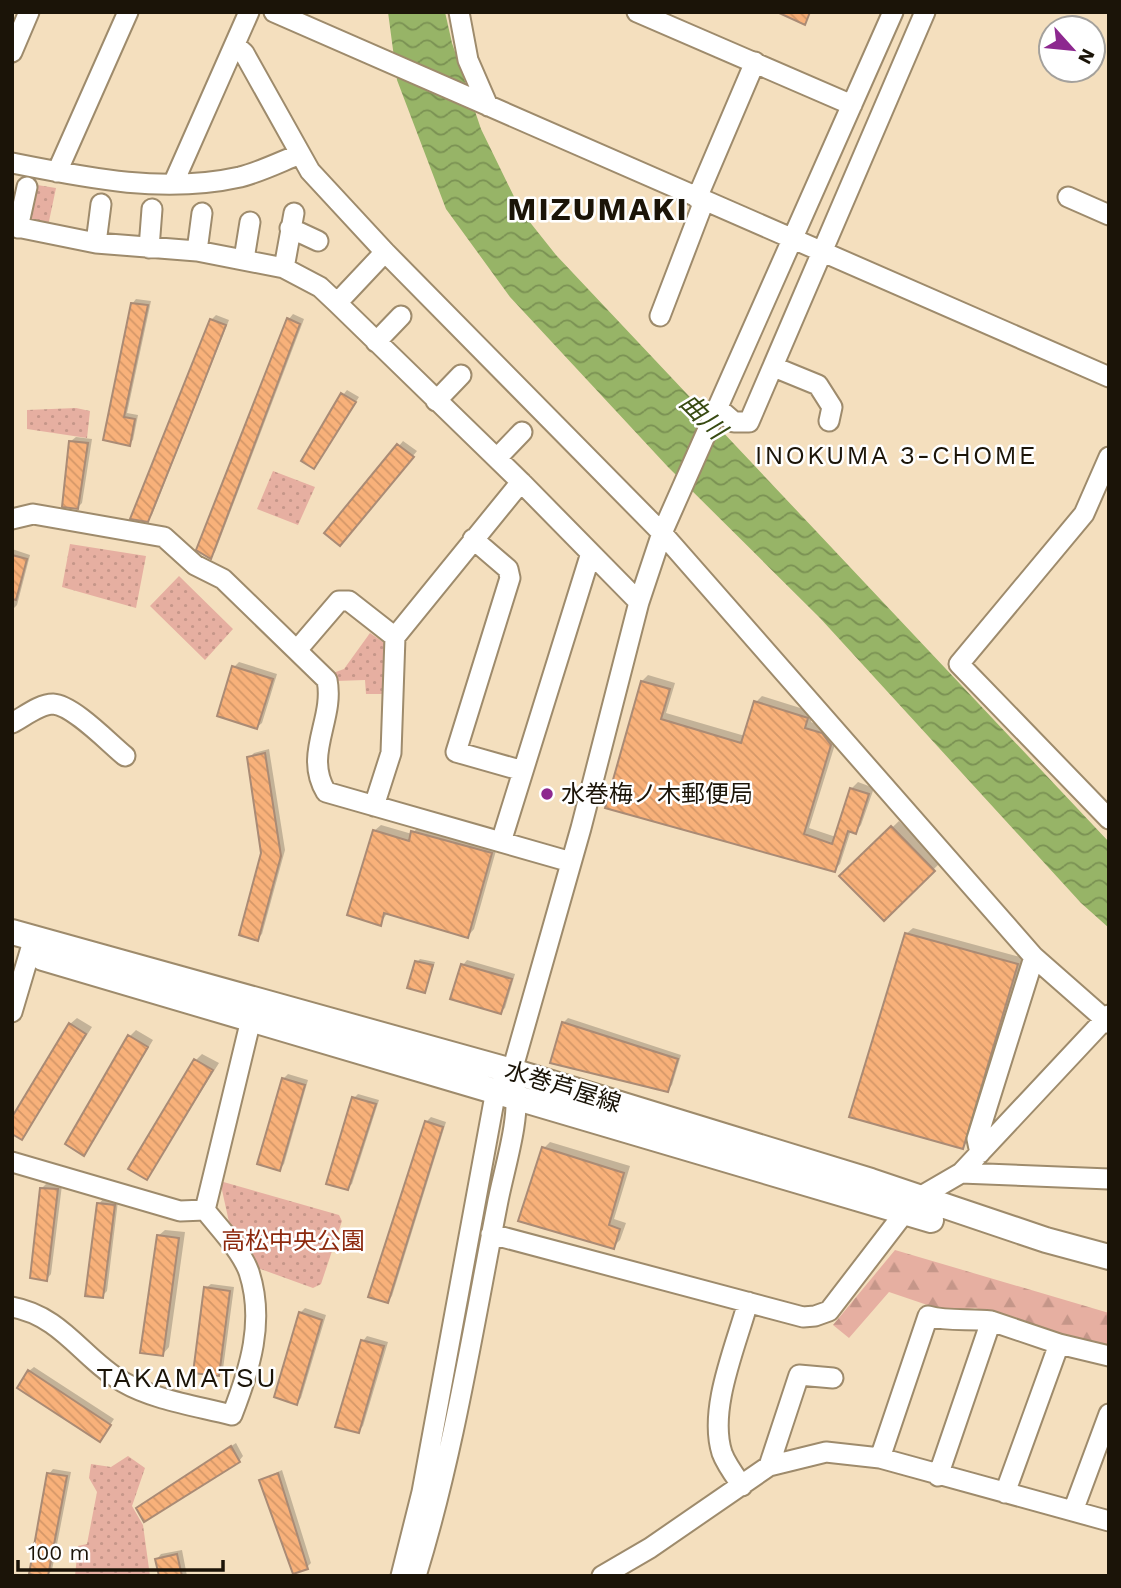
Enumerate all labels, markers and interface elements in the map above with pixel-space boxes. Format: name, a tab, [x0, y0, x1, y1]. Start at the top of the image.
north arrow	[1037, 14, 1107, 84]
text: N	[1073, 45, 1100, 68]
district label: MIZUMAKI	[507, 190, 689, 228]
water label: 曲川	[674, 387, 734, 447]
district label: INOKUMA 3-CHOME	[755, 440, 1037, 470]
place label: 水巻梅ノ木郵便局	[561, 780, 753, 808]
marker: 水巻梅ノ木郵便局	[539, 786, 555, 802]
street label: 水巻芦屋線	[502, 1056, 624, 1118]
park label: 高松中央公園	[221, 1227, 365, 1255]
district label: TAKAMATSU	[96, 1361, 278, 1394]
scale bar	[18, 1528, 222, 1572]
text: 100 m	[28, 1540, 90, 1565]

